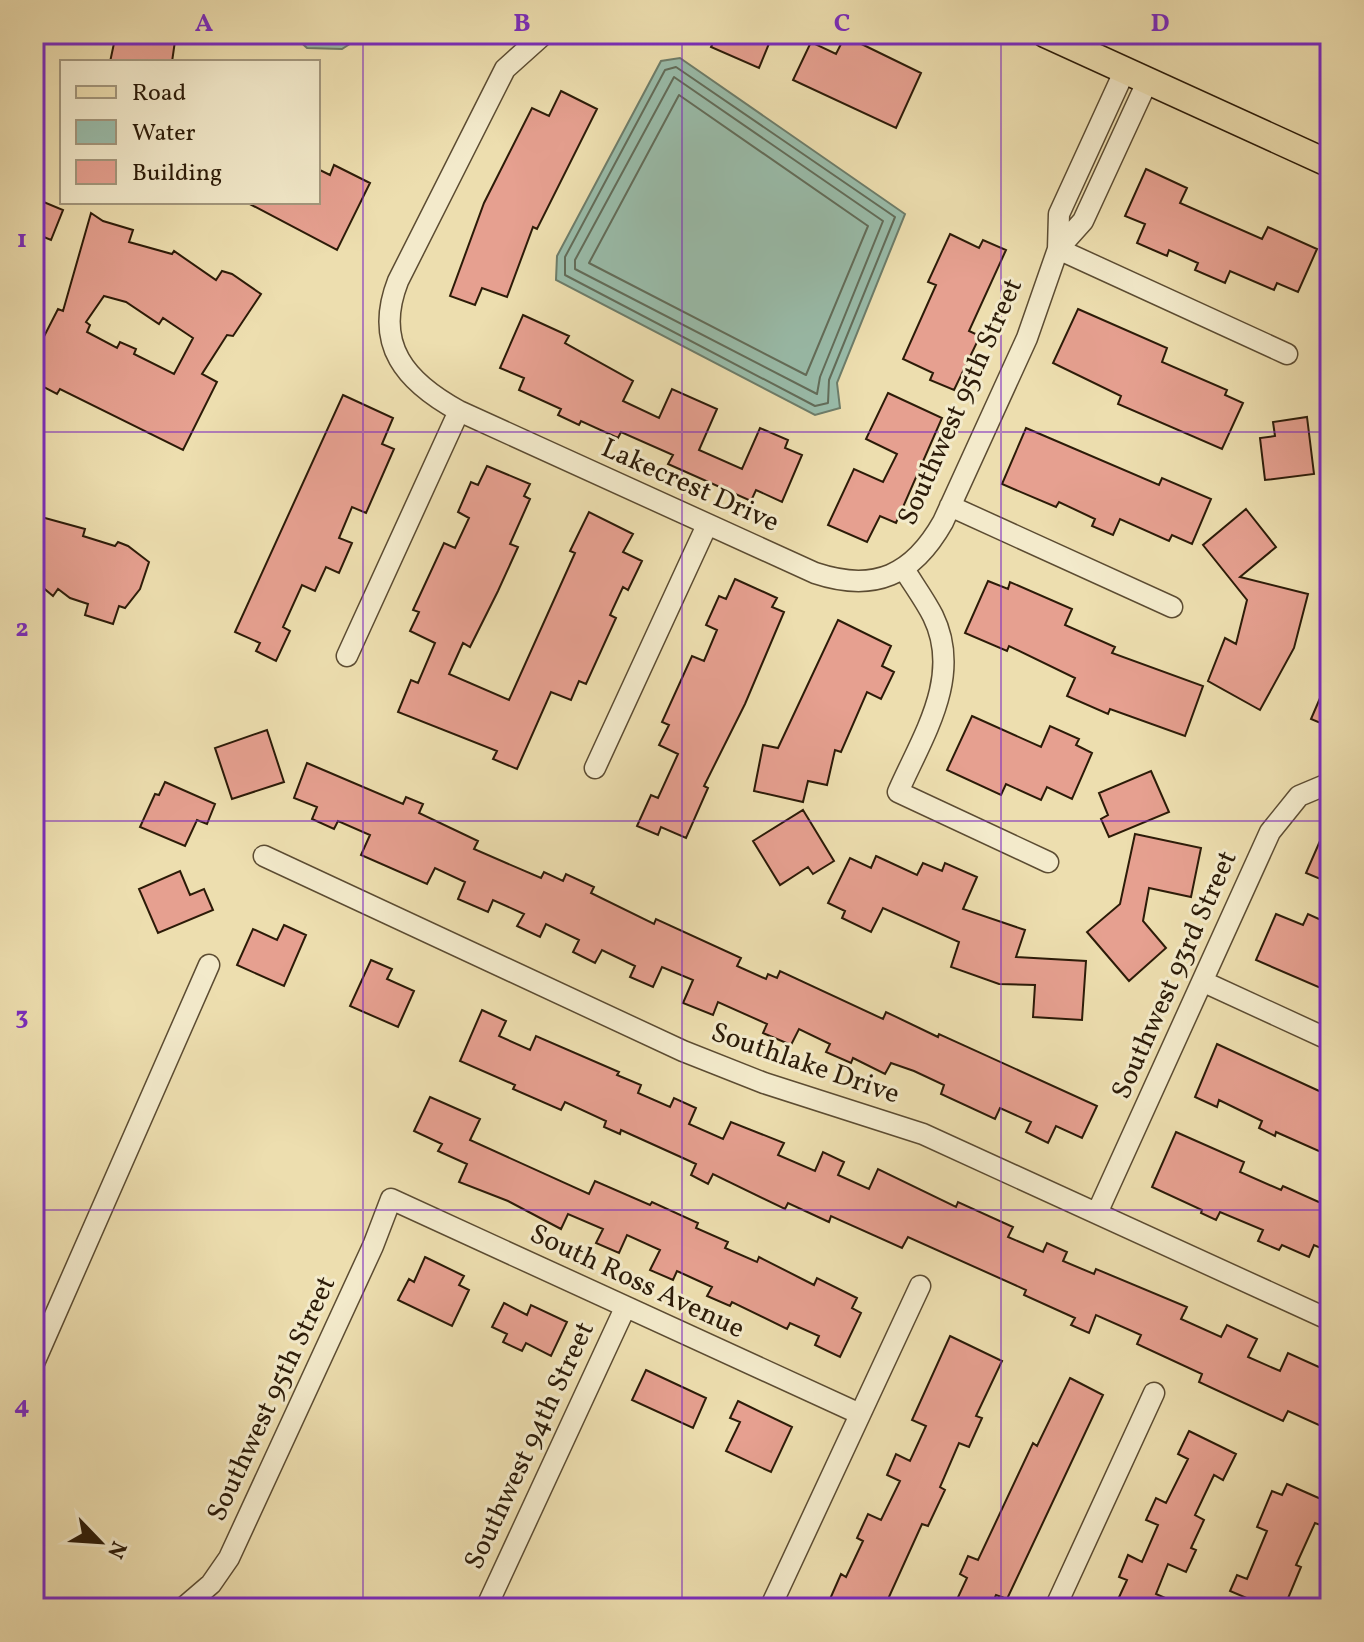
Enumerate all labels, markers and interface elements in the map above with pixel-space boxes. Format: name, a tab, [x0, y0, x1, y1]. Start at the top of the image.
text: A	[195, 6, 214, 42]
text: B	[513, 6, 531, 42]
text: C	[834, 6, 850, 42]
text: D	[1150, 6, 1170, 42]
legend	[60, 60, 320, 204]
text: Road	[132, 77, 186, 111]
text: Water	[132, 117, 196, 151]
text: Building	[132, 157, 222, 191]
text: 1	[17, 222, 27, 258]
street label: Southwest 95th Street	[889, 272, 1033, 532]
street label: Lakecrest Drive	[595, 429, 785, 543]
text: 2	[15, 611, 29, 647]
street label: Southwest 93rd Street	[1103, 844, 1247, 1106]
text: 3	[15, 999, 29, 1035]
street label: Southlake Drive	[705, 1013, 905, 1115]
street label: South Ross Avenue	[523, 1215, 751, 1349]
street label: Southwest 95th Street	[198, 1270, 346, 1528]
street label: Southwest 94th Street	[455, 1316, 605, 1576]
text: 4	[14, 1388, 30, 1424]
north arrow	[60, 1502, 140, 1582]
text: N	[98, 1536, 133, 1563]

